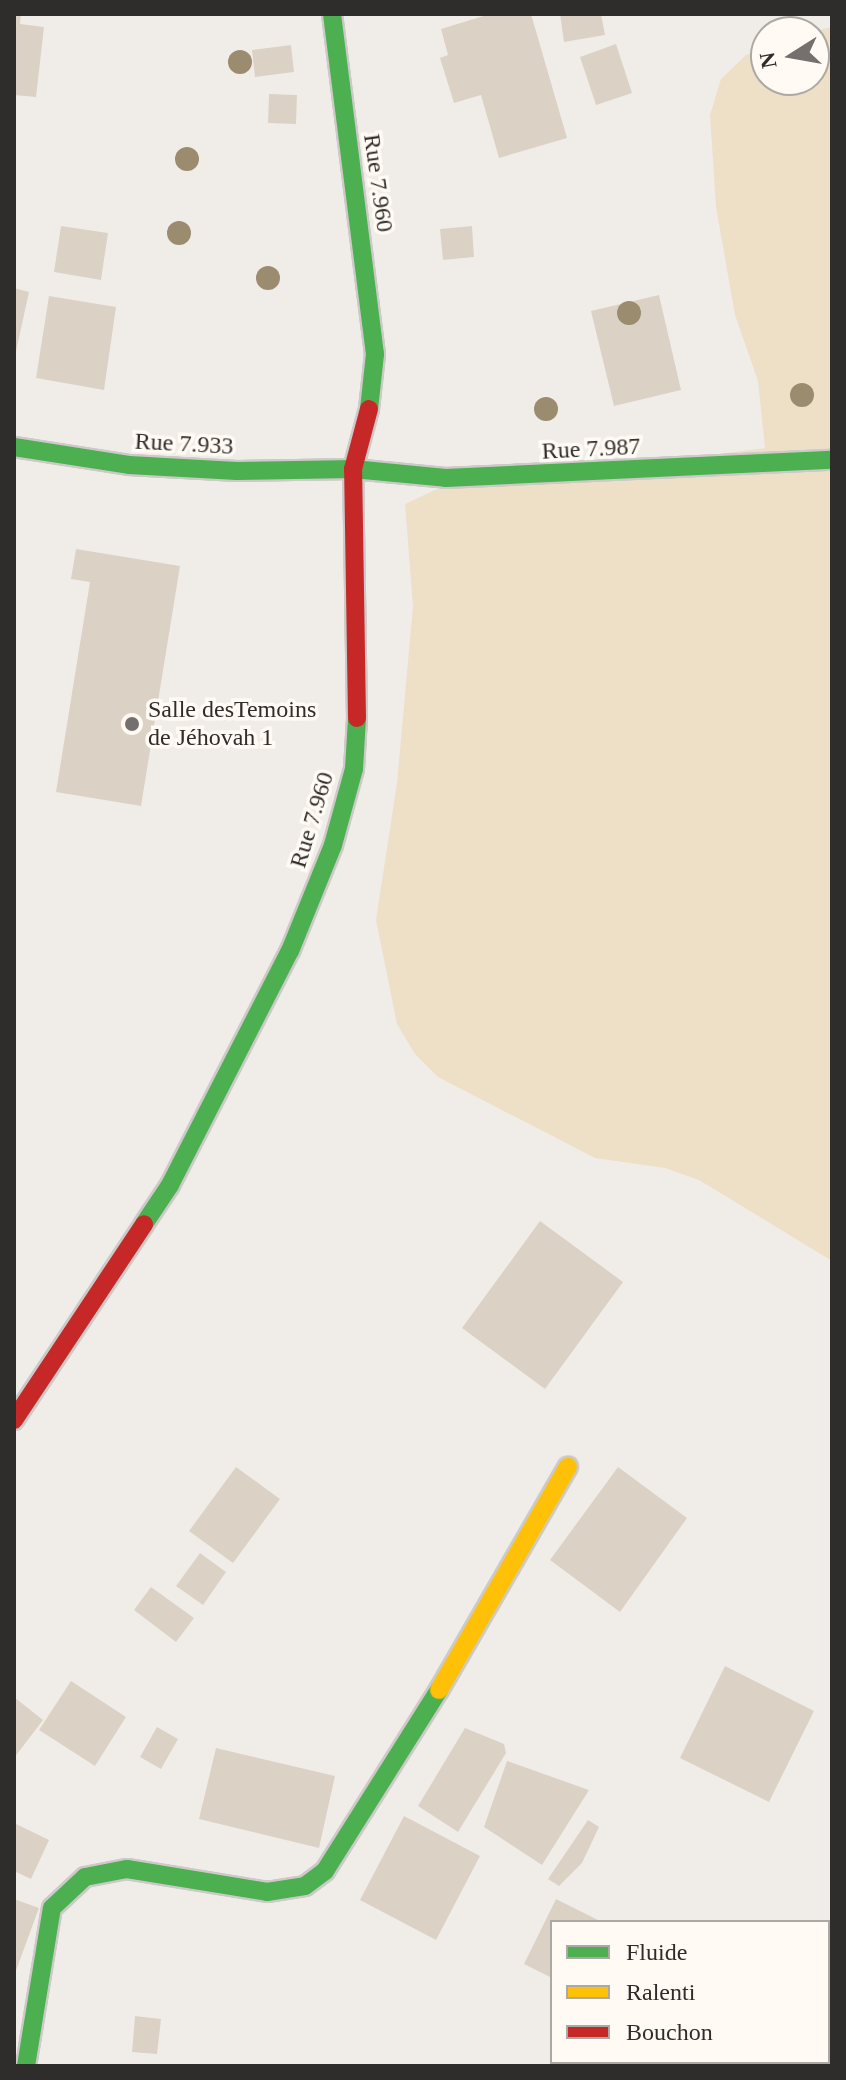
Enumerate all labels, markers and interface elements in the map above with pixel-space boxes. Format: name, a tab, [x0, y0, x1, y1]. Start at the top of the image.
north arrow	[750, 16, 830, 96]
text: N	[754, 50, 782, 70]
street label: Rue 7.960	[357, 132, 399, 234]
street label: Rue 7.933	[134, 427, 234, 461]
street label: Rue 7.987	[541, 432, 641, 466]
place label: Salle desTemoins de Jéhovah 1	[148, 696, 316, 752]
marker: Salle desTemoins de Jéhovah 1	[123, 715, 141, 733]
street label: Rue 7.960	[284, 769, 340, 871]
legend	[550, 1920, 830, 2064]
text: Fluide	[626, 1939, 687, 1965]
text: Ralenti	[626, 1979, 695, 2005]
text: Bouchon	[626, 2019, 713, 2045]

